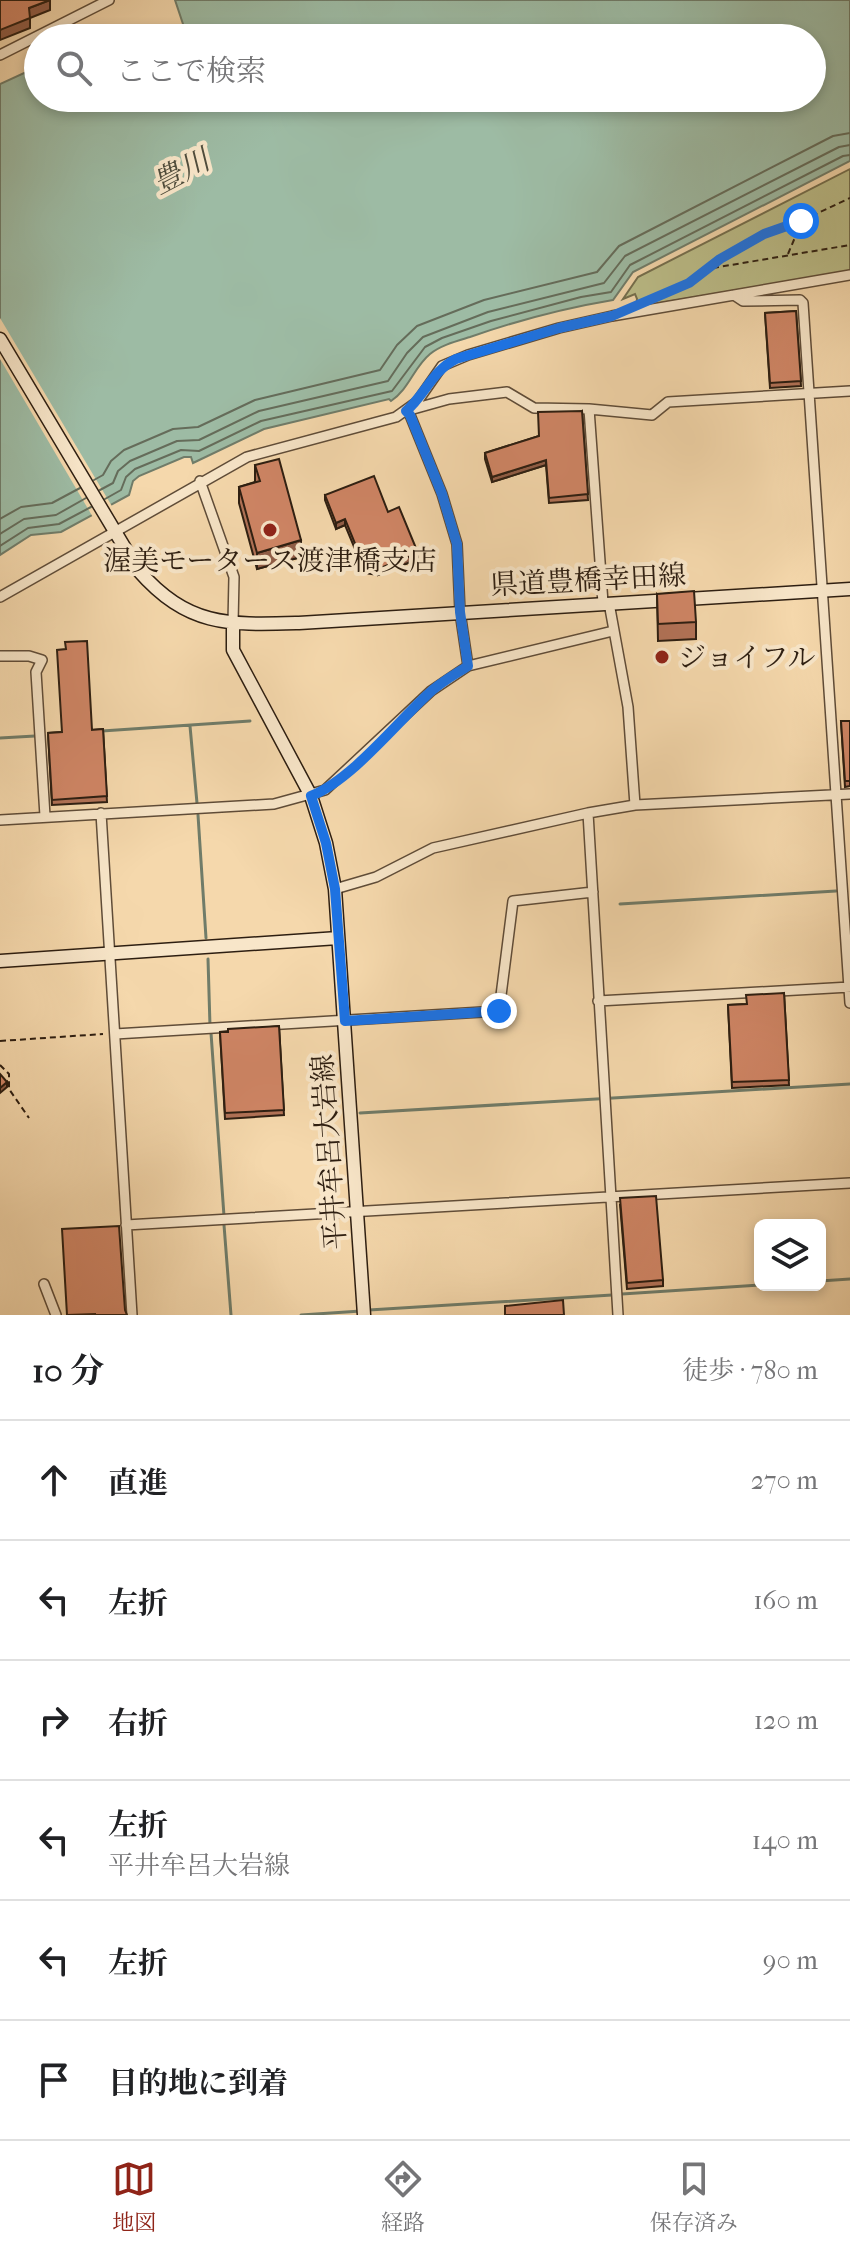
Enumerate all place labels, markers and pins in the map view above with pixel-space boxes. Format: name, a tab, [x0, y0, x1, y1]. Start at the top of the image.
marker: 渥美モータース渡津橋支店	[261, 521, 279, 539]
place label: 渥美モータース渡津橋支店	[103, 544, 437, 577]
place label: ジョイフル	[678, 641, 815, 674]
marker: ジョイフル	[653, 648, 671, 666]

